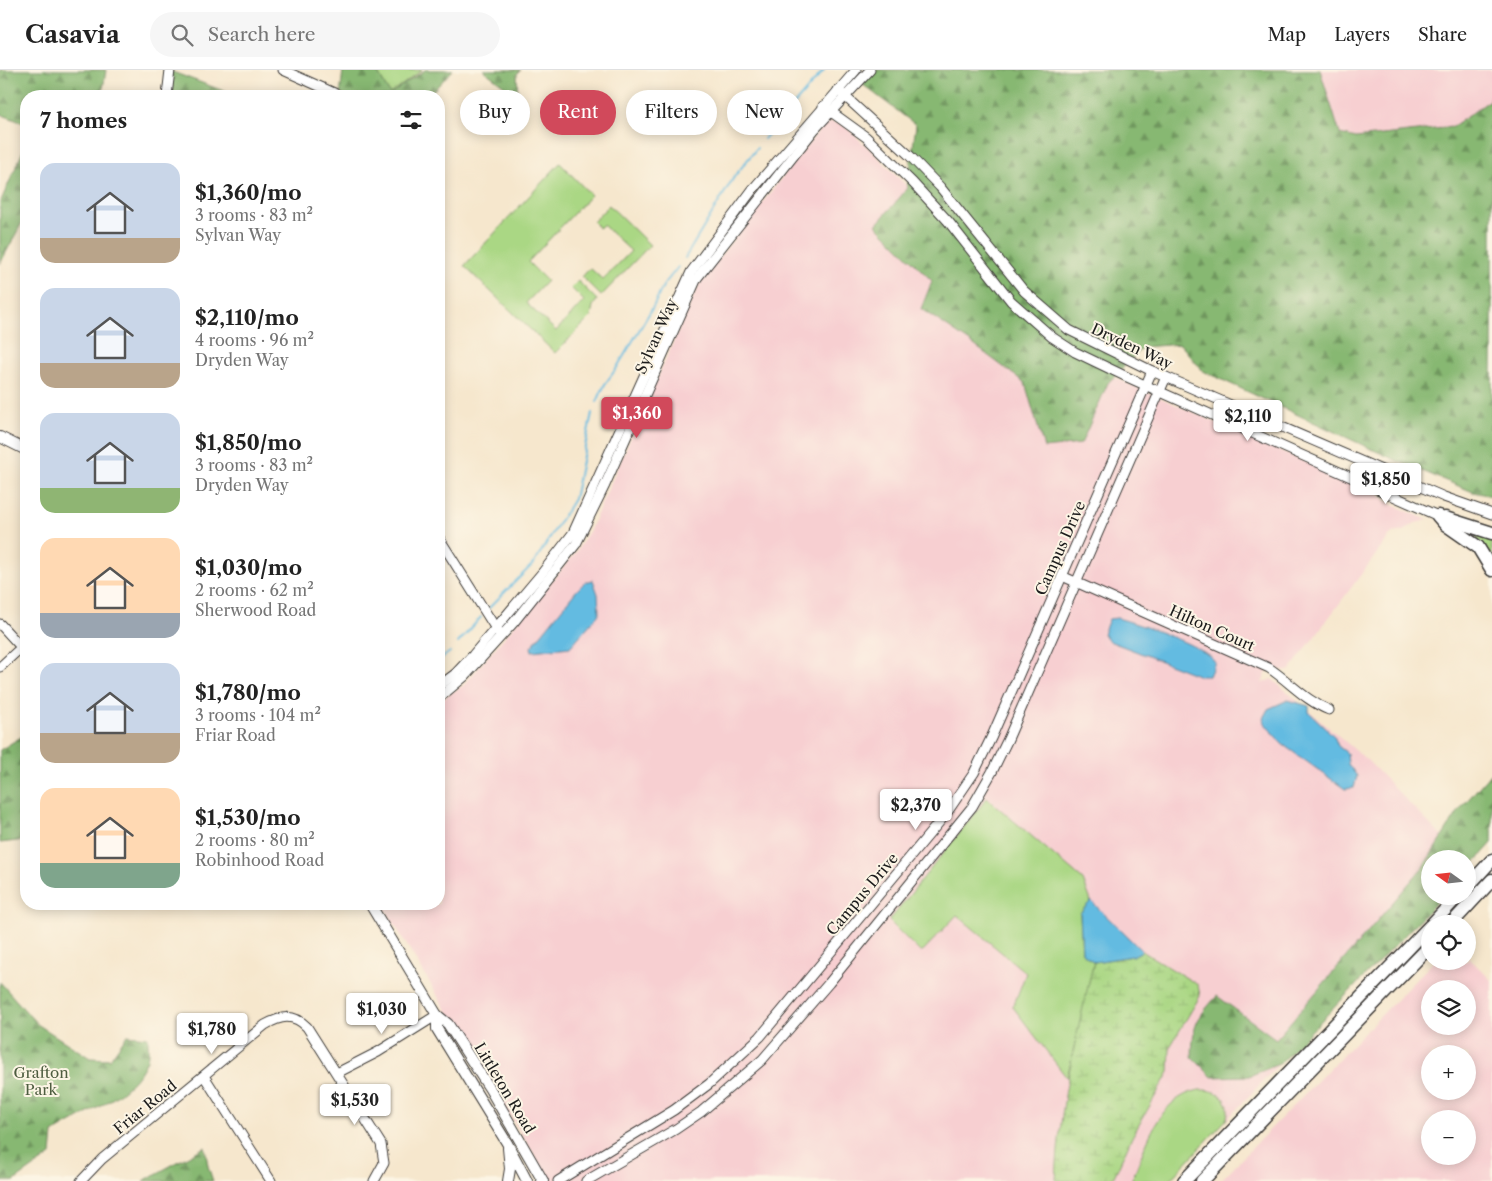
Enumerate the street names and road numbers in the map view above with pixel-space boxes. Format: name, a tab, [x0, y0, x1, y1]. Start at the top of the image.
street label: Sylvan Way	[631, 295, 681, 377]
street label: Dryden Way	[1088, 319, 1176, 373]
street label: Campus Drive	[1031, 498, 1089, 598]
street label: Hilton Court	[1166, 601, 1258, 656]
street label: Campus Drive	[822, 849, 902, 939]
street label: Littleton Road	[470, 1039, 540, 1137]
street label: Friar Road	[110, 1076, 180, 1138]

